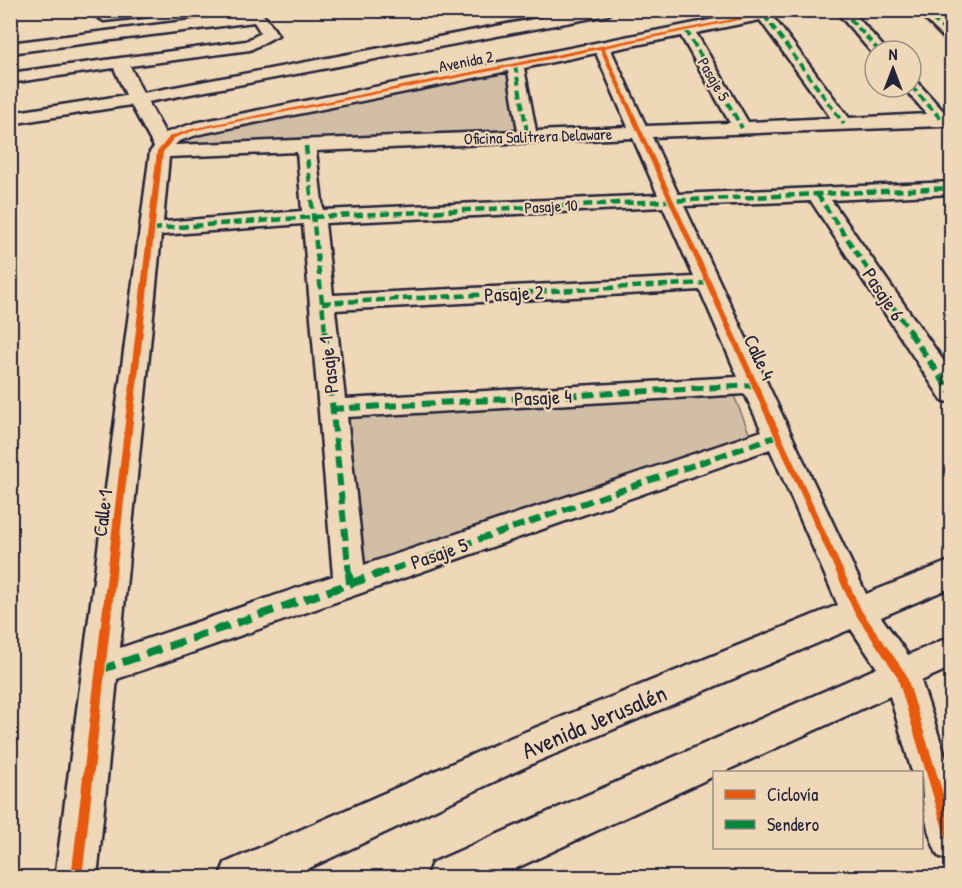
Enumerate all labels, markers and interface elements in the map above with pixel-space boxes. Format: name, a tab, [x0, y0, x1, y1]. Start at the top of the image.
north arrow	[863, 39, 923, 99]
text: N	[889, 43, 898, 65]
street label: Avenida 2	[437, 45, 496, 77]
street label: Pasaje 5	[693, 53, 735, 105]
street label: Oficina Salitrera Delaware	[463, 122, 613, 150]
street label: Pasaje 10	[524, 194, 578, 218]
street label: Pasaje 6	[857, 262, 911, 326]
street label: Pasaje 2	[484, 278, 545, 308]
street label: Calle 4	[738, 330, 782, 384]
street label: Pasaje 1	[312, 335, 344, 395]
street label: Pasaje 4	[513, 382, 573, 412]
street label: Calle 1	[86, 488, 118, 538]
street label: Pasaje 5	[407, 531, 472, 575]
street label: Avenida Jerusalén	[517, 676, 671, 766]
legend	[713, 771, 923, 849]
text: Ciclovía	[767, 782, 818, 807]
text: Sendero	[767, 812, 819, 837]

